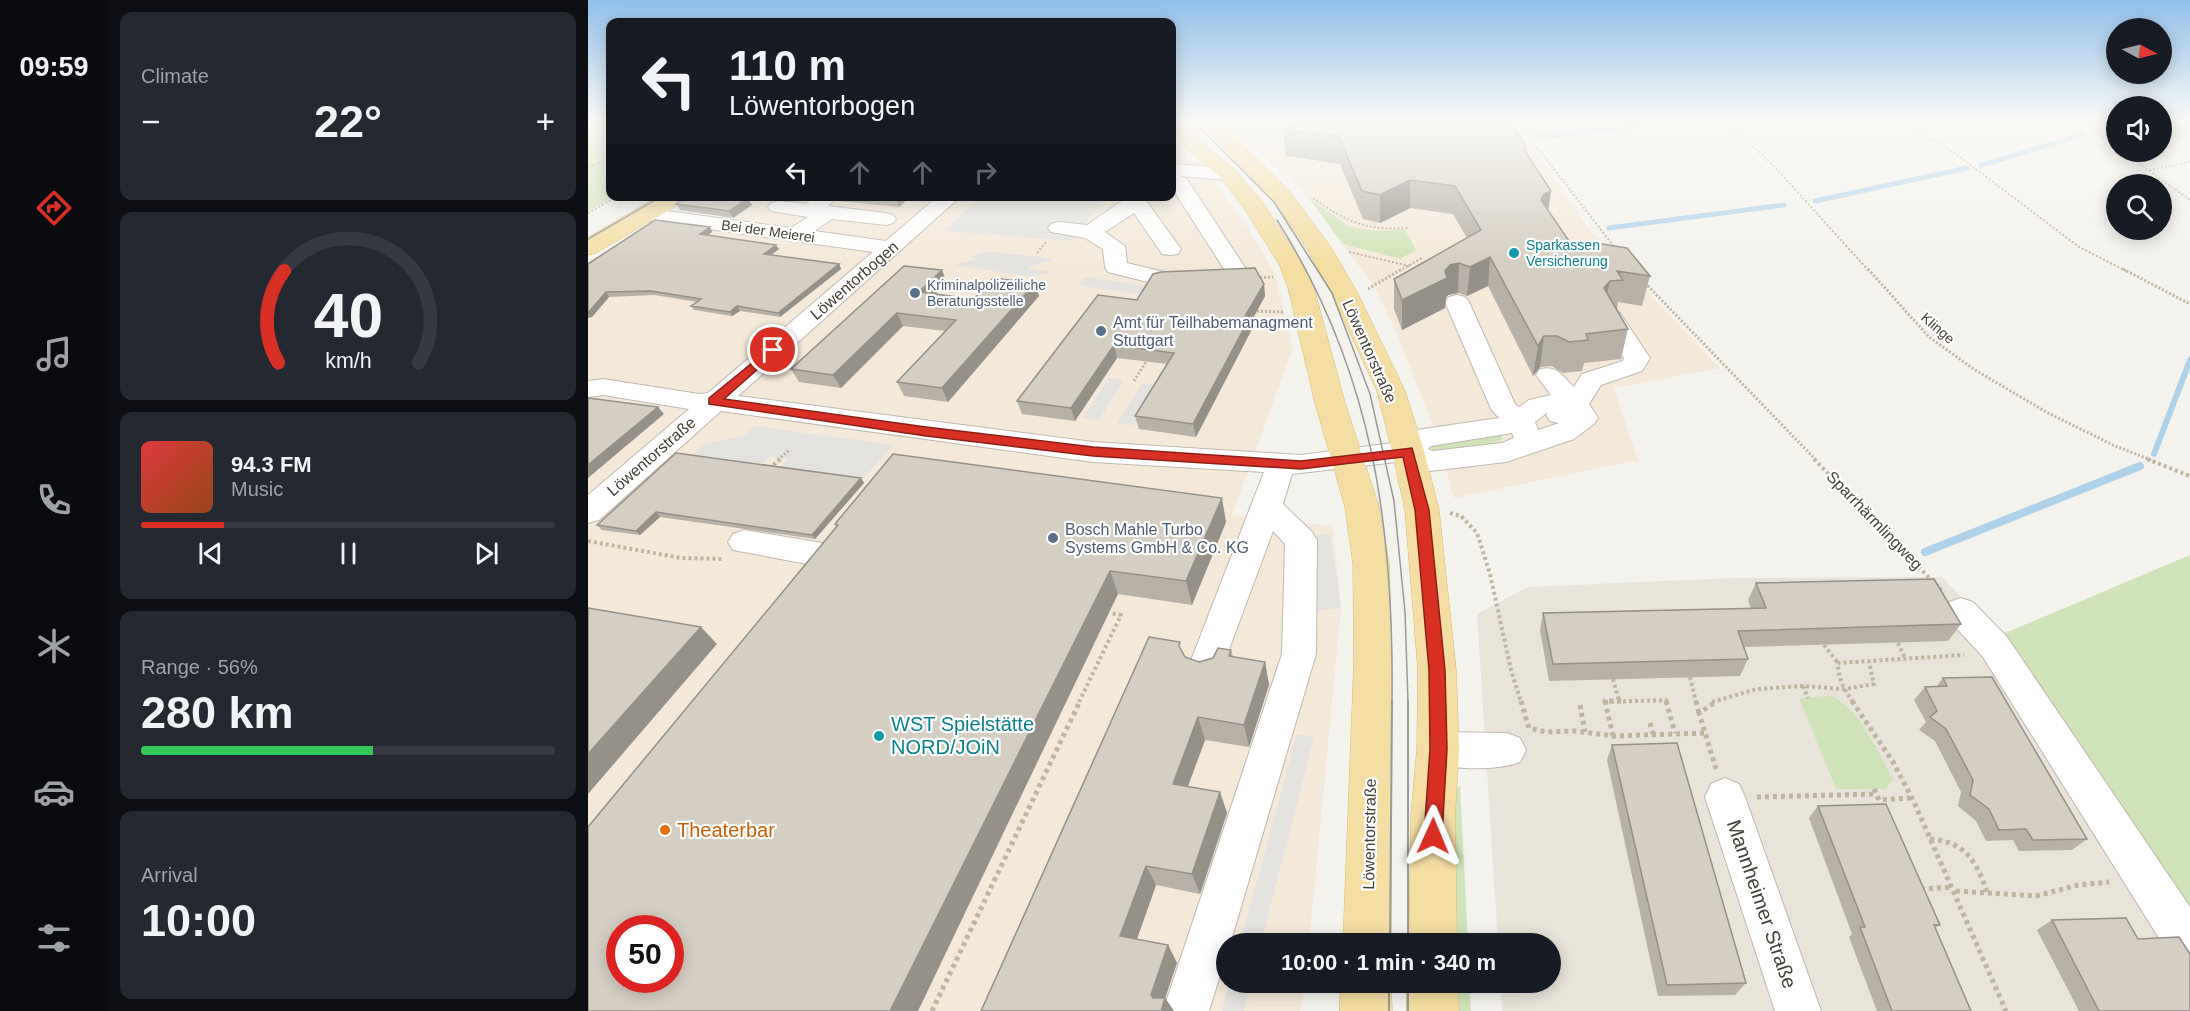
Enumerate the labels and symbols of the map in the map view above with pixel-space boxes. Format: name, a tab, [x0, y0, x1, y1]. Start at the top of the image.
north arrow	[2106, 18, 2172, 84]
street label: Bei der Meierei	[720, 217, 816, 245]
place label: Sparkassen Versicherung	[1526, 237, 1608, 269]
street label: Löwentorbogen	[807, 238, 902, 323]
marker: Sparkassen Versicherung	[1507, 246, 1521, 260]
place label: Kriminalpolizeiliche Beratungsstelle	[927, 277, 1046, 309]
marker: Kriminalpolizeiliche Beratungsstelle	[908, 286, 922, 300]
street label: Löwentorstraße	[1339, 297, 1400, 406]
street label: Klinge	[1918, 309, 1958, 347]
place label: Amt für Teilhabemanagment Stuttgart	[1113, 314, 1313, 349]
pin	[747, 324, 798, 375]
marker: Amt für Teilhabemanagment Stuttgart	[1094, 324, 1108, 338]
street label: Löwentorstraße	[604, 413, 699, 499]
street label: Sparrhärmlingweg	[1823, 468, 1926, 573]
place label: Bosch Mahle Turbo Systems GmbH & Co. KG	[1065, 521, 1249, 556]
marker: Bosch Mahle Turbo Systems GmbH & Co. KG	[1046, 531, 1060, 545]
place label: WST Spielstätte NORD/JOiN	[891, 713, 1034, 758]
marker: WST Spielstätte NORD/JOiN	[872, 729, 886, 743]
street label: Löwentorstraße	[1360, 778, 1379, 890]
position arrow	[1401, 804, 1465, 868]
street label: Mannheimer Straße	[1723, 817, 1801, 991]
place label: Theaterbar	[677, 819, 775, 841]
marker: Theaterbar	[658, 823, 672, 837]
speed limit sign: 50	[606, 915, 684, 993]

